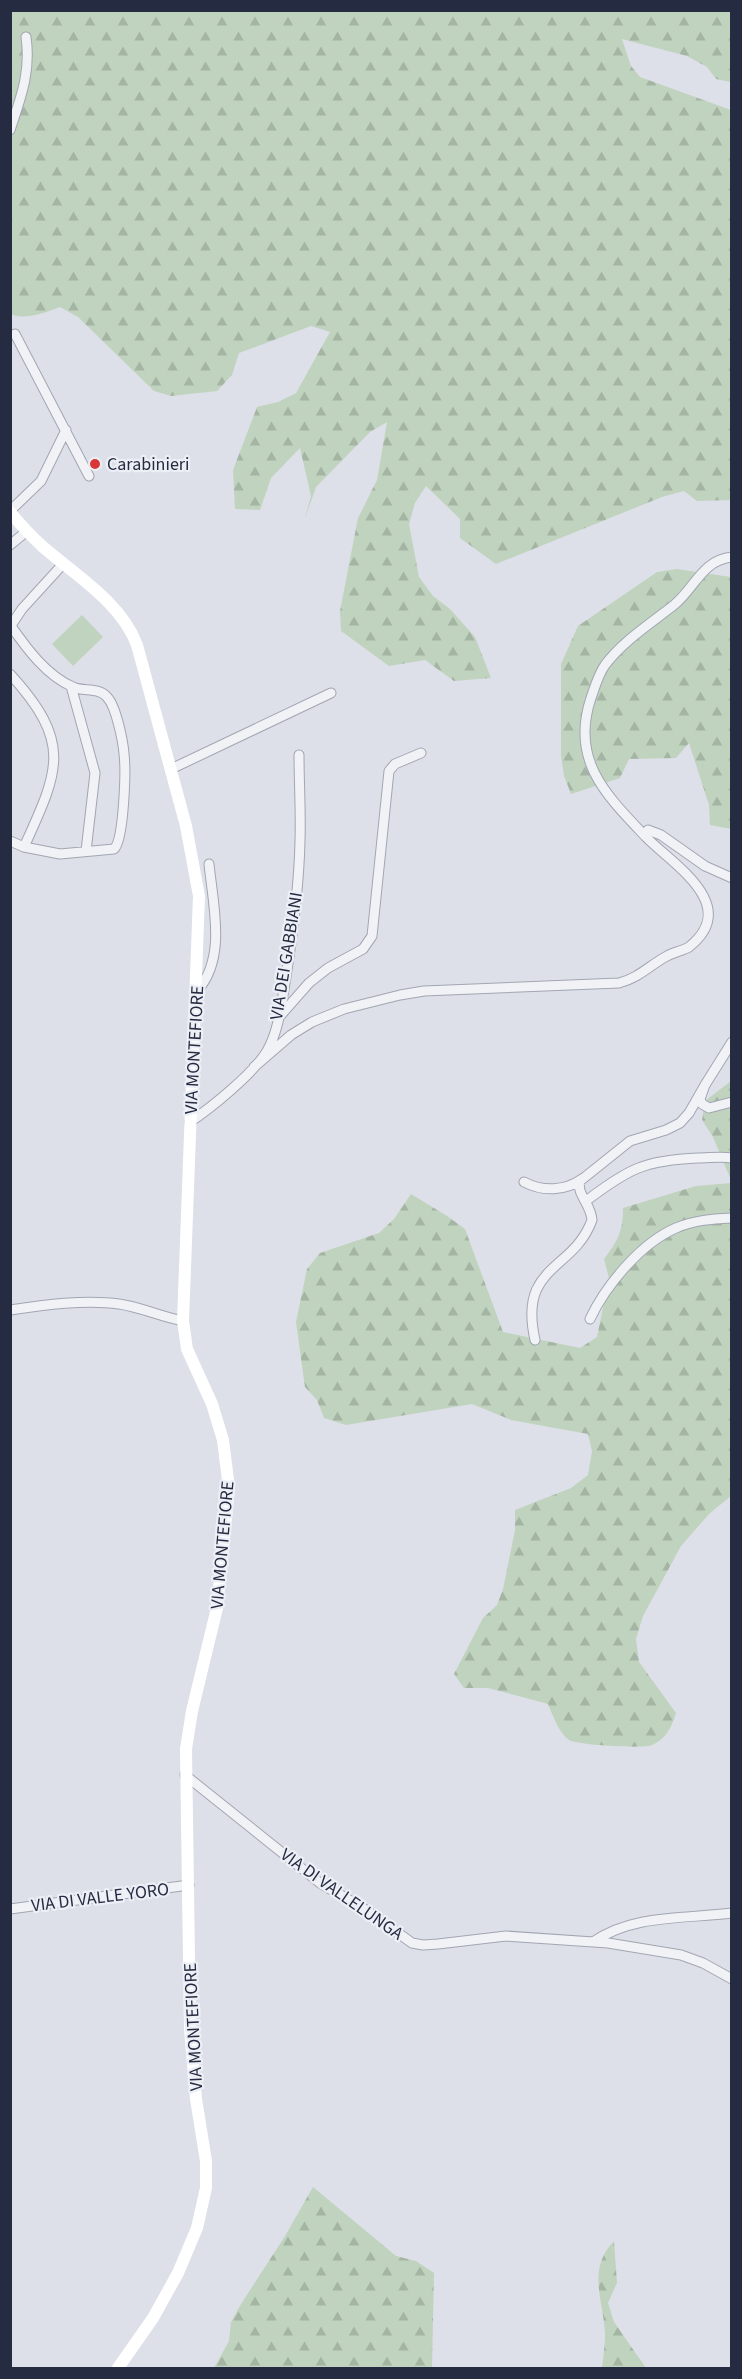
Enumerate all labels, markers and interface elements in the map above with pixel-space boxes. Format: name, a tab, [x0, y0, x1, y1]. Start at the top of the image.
place label: Carabinieri	[107, 452, 190, 477]
marker: Carabinieri	[88, 457, 102, 471]
street label: VIA DEI GABBIANI	[264, 890, 309, 1022]
street label: VIA MONTEFIORE	[179, 985, 210, 1115]
street label: VIA MONTEFIORE	[204, 1480, 241, 1610]
street label: VIA DI VALLELUNGA	[275, 1843, 408, 1946]
street label: VIA DI VALLE YORO	[30, 1877, 170, 1918]
street label: VIA MONTEFIORE	[178, 1962, 209, 2092]

